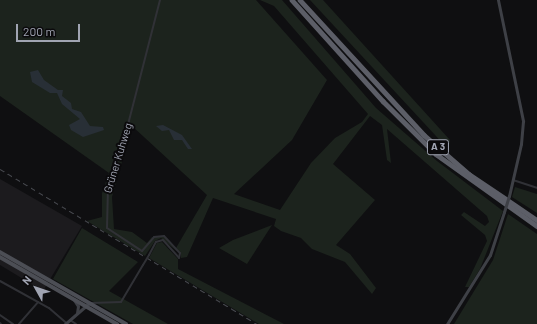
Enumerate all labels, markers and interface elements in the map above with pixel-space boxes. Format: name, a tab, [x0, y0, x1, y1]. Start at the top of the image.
scale bar	[18, 16, 82, 42]
text: 200 m	[23, 24, 55, 38]
street label: Grüner Kuhweg	[101, 121, 135, 195]
road number: A 3	[426, 139, 450, 155]
north arrow	[16, 268, 56, 308]
text: N	[19, 273, 34, 287]

